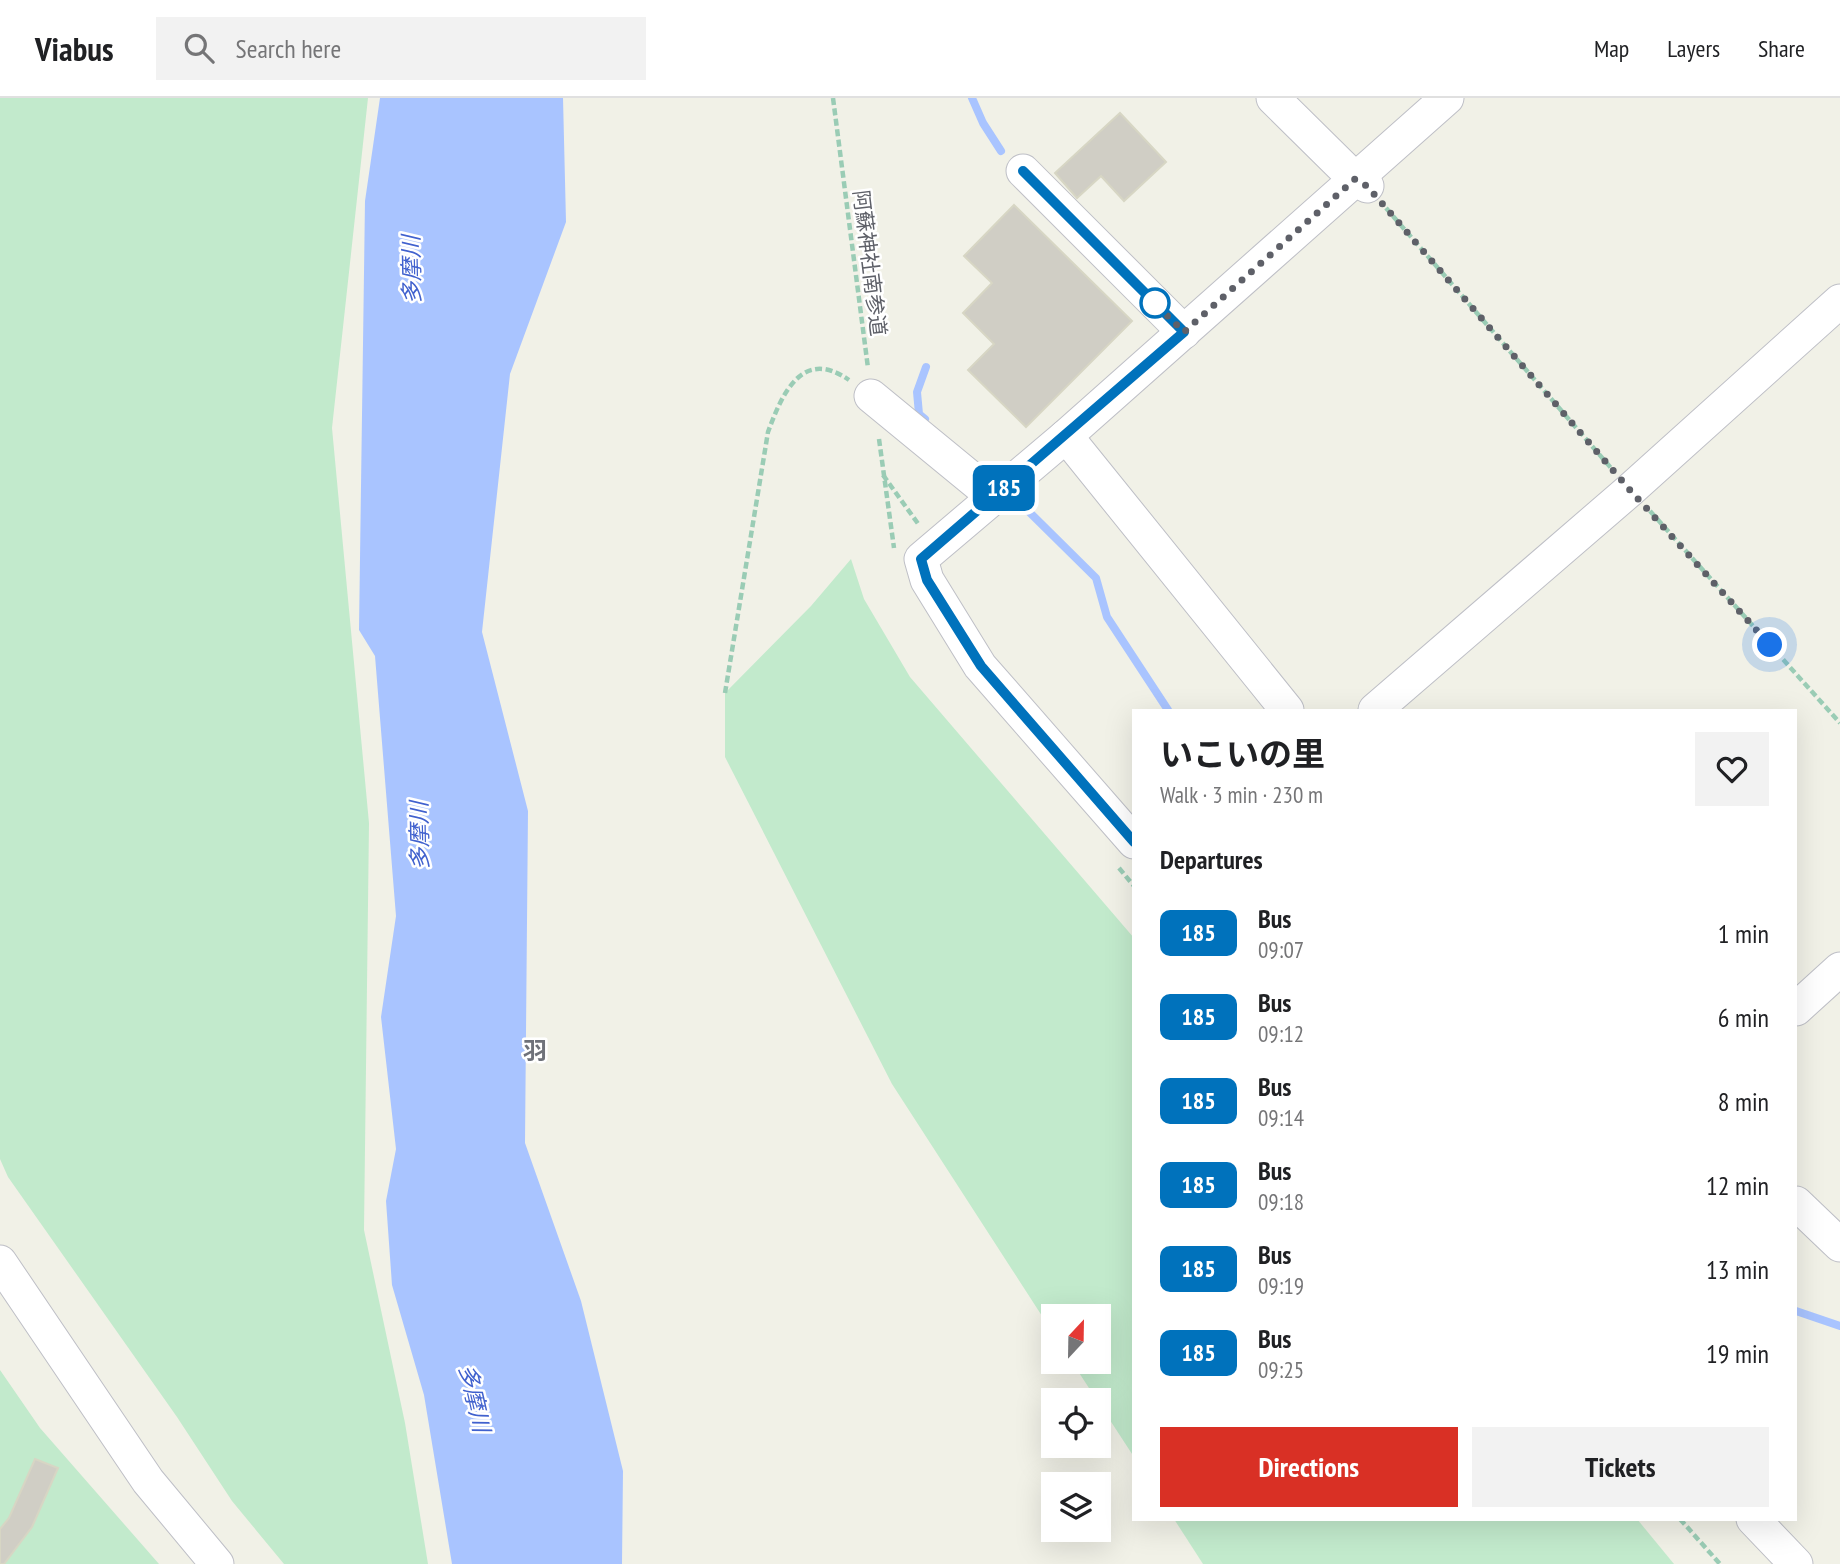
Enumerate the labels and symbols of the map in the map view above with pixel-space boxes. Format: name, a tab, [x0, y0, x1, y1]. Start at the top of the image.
street label: 阿蘇神社南参道	[848, 188, 892, 338]
water label: 多摩川	[396, 232, 426, 305]
unlabelled marker	[1140, 288, 1170, 318]
line badge: 185	[964, 465, 1044, 511]
your location	[1752, 627, 1787, 662]
water label: 多摩川	[404, 798, 434, 871]
district label: 羽	[523, 1035, 547, 1066]
north arrow	[1041, 1304, 1111, 1374]
water label: 多摩川	[453, 1361, 498, 1438]

